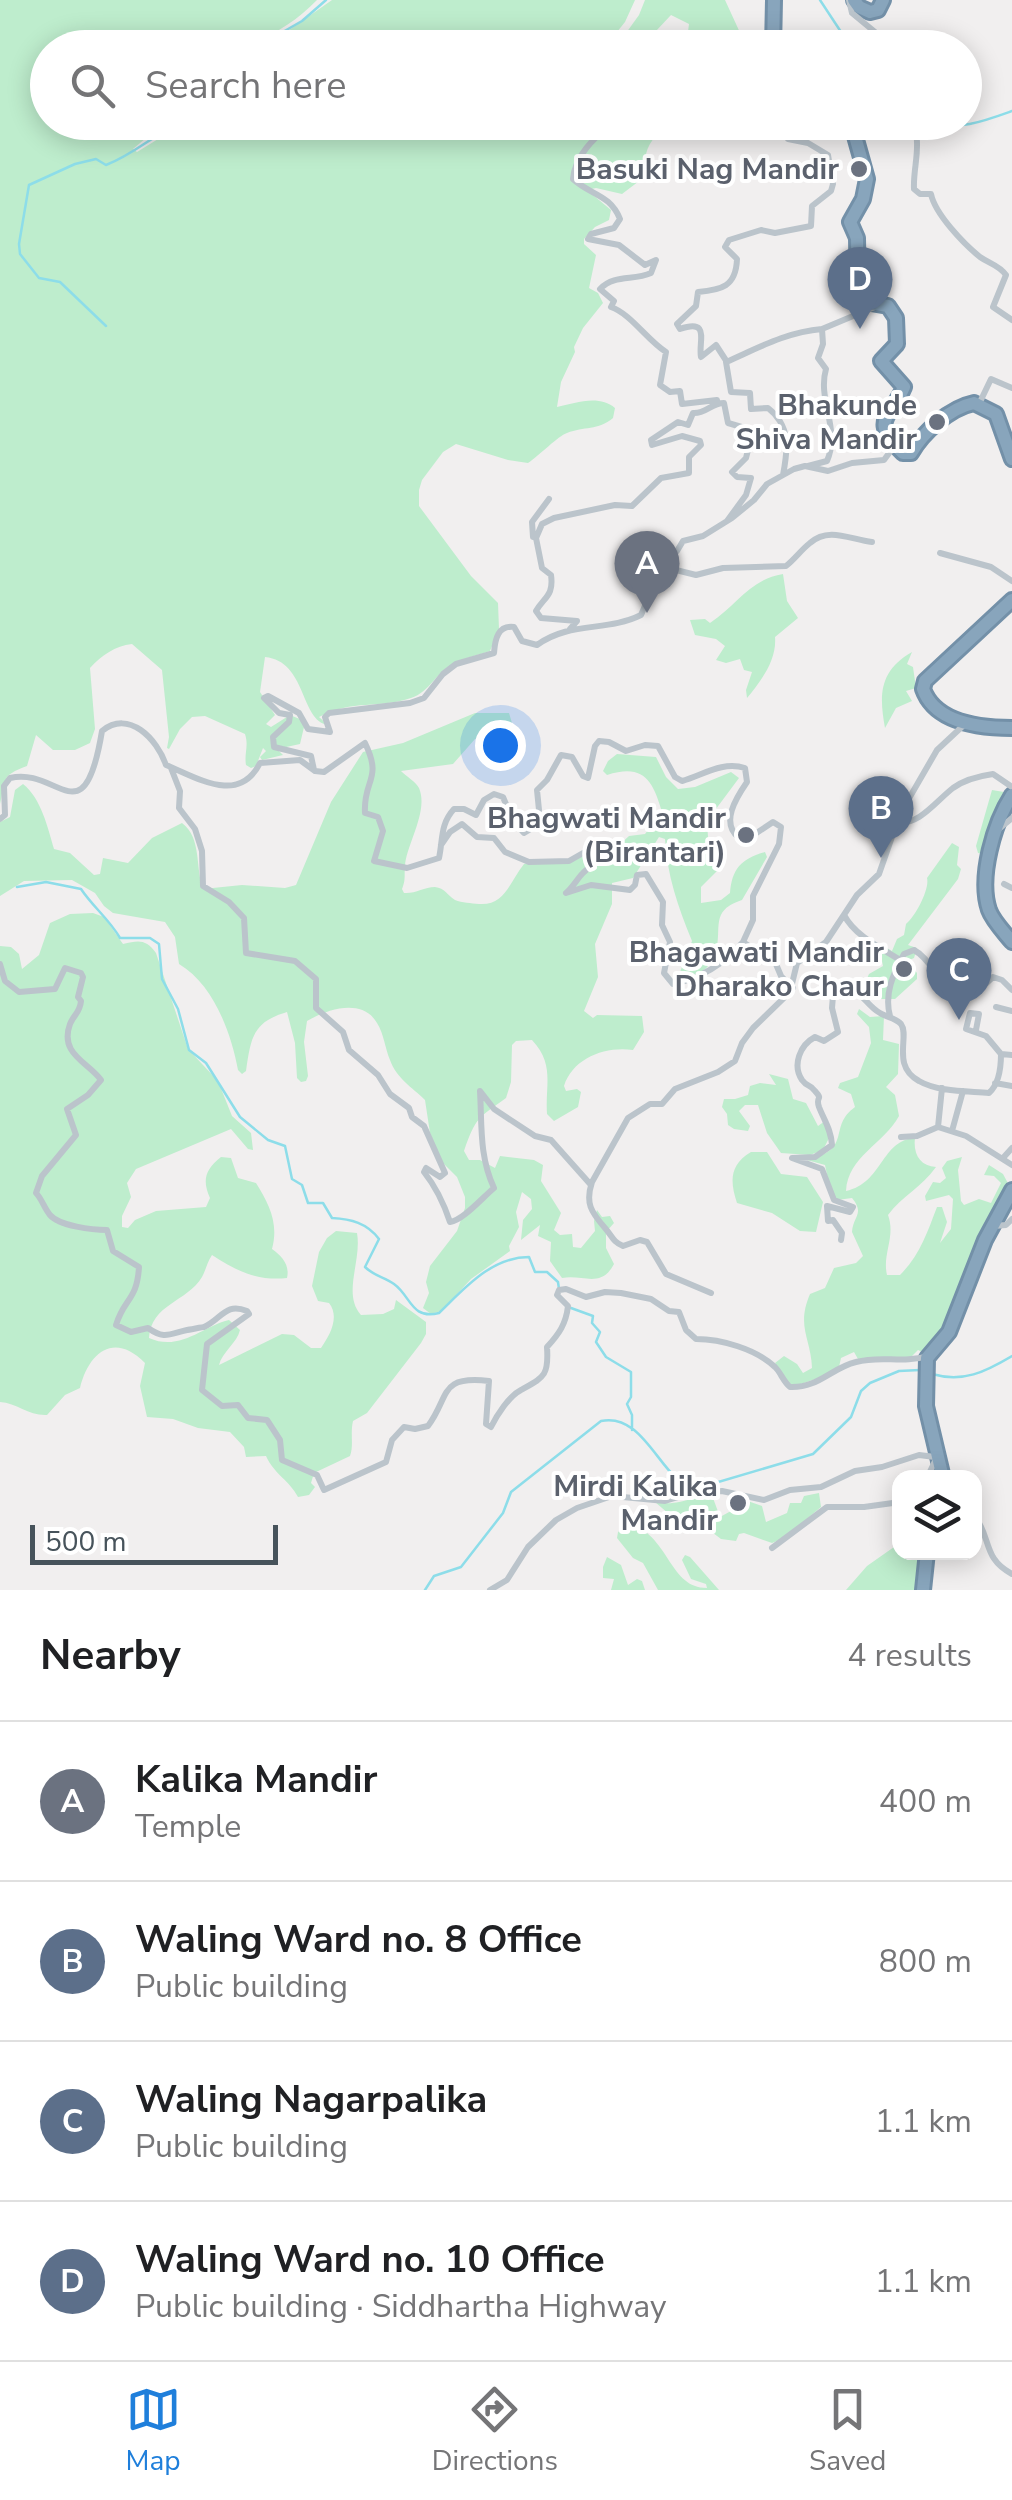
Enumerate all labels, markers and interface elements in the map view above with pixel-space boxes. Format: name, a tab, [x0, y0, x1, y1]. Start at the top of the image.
search box	[30, 30, 982, 140]
icon: search	[65, 58, 120, 113]
text: Search here	[145, 60, 346, 111]
place label: Basuki Nag Mandir	[576, 149, 839, 190]
marker: Basuki Nag Mandir	[848, 158, 870, 180]
pin: D	[828, 246, 892, 329]
place label: Bhakunde Shiva Mandir	[735, 385, 917, 460]
marker: Bhakunde Shiva Mandir	[926, 411, 948, 433]
pin: A	[614, 530, 680, 613]
your location	[475, 720, 526, 771]
pin: B	[848, 776, 914, 858]
place label: Bhagwati Mandir (Birantari)	[487, 798, 726, 873]
marker: Bhagwati Mandir (Birantari)	[735, 824, 757, 846]
place label: Bhagawati Mandir Dharako Chaur	[629, 932, 884, 1007]
pin: C	[926, 938, 992, 1020]
marker: Bhagawati Mandir Dharako Chaur	[893, 958, 915, 980]
place label: Mirdi Kalika Mandir	[553, 1466, 718, 1541]
map controls	[892, 1470, 982, 1560]
button: layers	[892, 1470, 982, 1560]
marker: Mirdi Kalika Mandir	[727, 1492, 749, 1514]
scale bar	[30, 1520, 278, 1564]
text: 500 m	[45, 1523, 127, 1561]
text: Nearby	[40, 1627, 181, 1684]
text: 4 results	[847, 1634, 972, 1677]
text: Kalika Mandir	[135, 1754, 377, 1805]
text: A	[61, 1780, 84, 1823]
text: 400 m	[879, 1780, 972, 1823]
text: Temple	[135, 1805, 241, 1848]
text: Waling Ward no. 8 Office	[135, 1914, 582, 1965]
text: B	[61, 1940, 84, 1983]
text: 800 m	[879, 1940, 972, 1983]
text: Public building	[135, 1965, 348, 2008]
text: Waling Nagarpalika	[135, 2074, 487, 2125]
text: C	[62, 2100, 83, 2143]
text: 1.1 km	[875, 2100, 972, 2143]
text: Public building	[135, 2125, 348, 2168]
text: Waling Ward no. 10 Office	[135, 2234, 605, 2285]
text: D	[60, 2260, 85, 2303]
text: 1.1 km	[875, 2260, 972, 2303]
text: Public building · Siddhartha Highway	[135, 2285, 667, 2328]
tab: Map	[126, 2382, 181, 2480]
tab: Directions	[432, 2382, 558, 2480]
tab: Saved	[809, 2382, 886, 2480]

